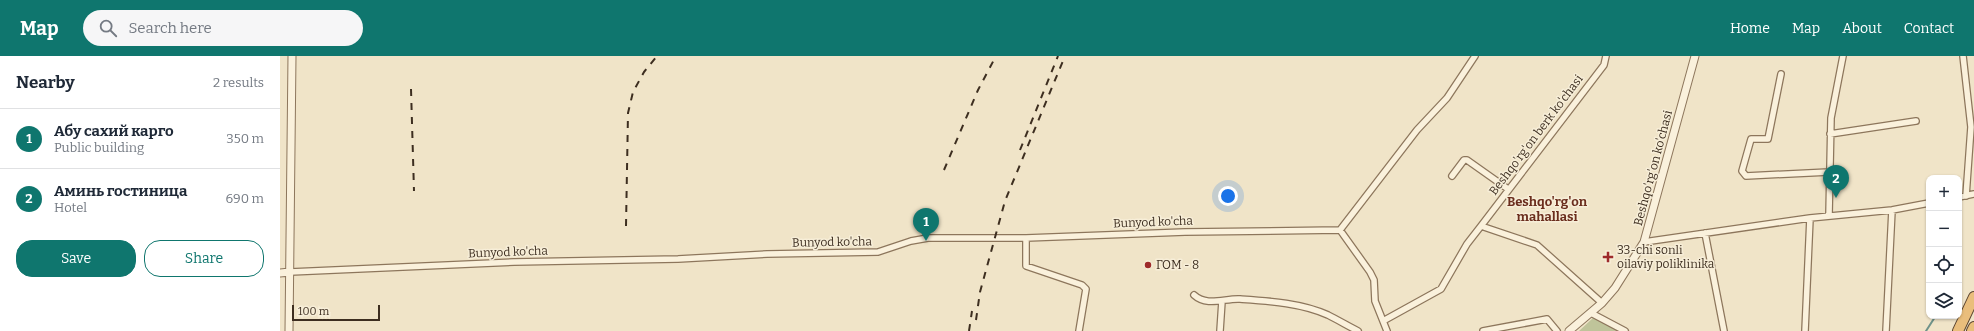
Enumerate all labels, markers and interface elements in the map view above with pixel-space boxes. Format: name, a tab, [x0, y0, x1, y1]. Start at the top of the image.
search box	[83, 10, 363, 46]
text: Map	[20, 17, 59, 40]
icon: search	[97, 17, 119, 39]
text: Search here	[129, 19, 212, 37]
text: Home	[1730, 20, 1770, 37]
text: Map	[1792, 20, 1820, 37]
text: About	[1842, 20, 1882, 37]
text: Contact	[1904, 20, 1954, 37]
text: Nearby	[16, 72, 75, 93]
street label: Beshqo'rg'on berk ko'chasi	[1486, 72, 1586, 198]
text: 2 results	[213, 75, 264, 90]
street label: Beshqo'rg'on ko'chasi	[1631, 108, 1675, 227]
text: Абу сахий карго	[54, 122, 174, 140]
text: 1	[26, 131, 32, 146]
text: 350 m	[226, 131, 264, 146]
text: Public building	[54, 140, 144, 155]
pin: 2	[1823, 165, 1849, 198]
map controls	[1926, 175, 1962, 319]
button: +	[1926, 175, 1962, 211]
text: Аминь гостиница	[54, 182, 187, 200]
your location	[1218, 186, 1238, 206]
text: 2	[25, 191, 33, 206]
text: 690 m	[225, 191, 264, 206]
district label: Beshqo'rg'on mahallasi	[1507, 194, 1588, 224]
text: Hotel	[54, 200, 87, 215]
pin: 1	[913, 208, 939, 241]
button: −	[1926, 211, 1962, 247]
street label: Bunyod ko'cha	[1113, 214, 1194, 230]
street label: Bunyod ko'cha	[792, 234, 873, 250]
button: Save	[16, 240, 136, 277]
button: Share	[144, 240, 264, 277]
place label: 33-chi sonli oilaviy poliklinika	[1617, 243, 1715, 271]
street label: Bunyod ko'cha	[468, 244, 549, 260]
button: locate	[1926, 247, 1962, 283]
marker: 33-chi sonli oilaviy poliklinika	[1602, 251, 1614, 263]
place label: ГОМ - 8	[1156, 258, 1199, 272]
marker: ГОМ - 8	[1143, 260, 1153, 270]
button: layers	[1926, 283, 1962, 319]
scale bar	[292, 303, 380, 322]
text: 100 m	[298, 305, 329, 318]

